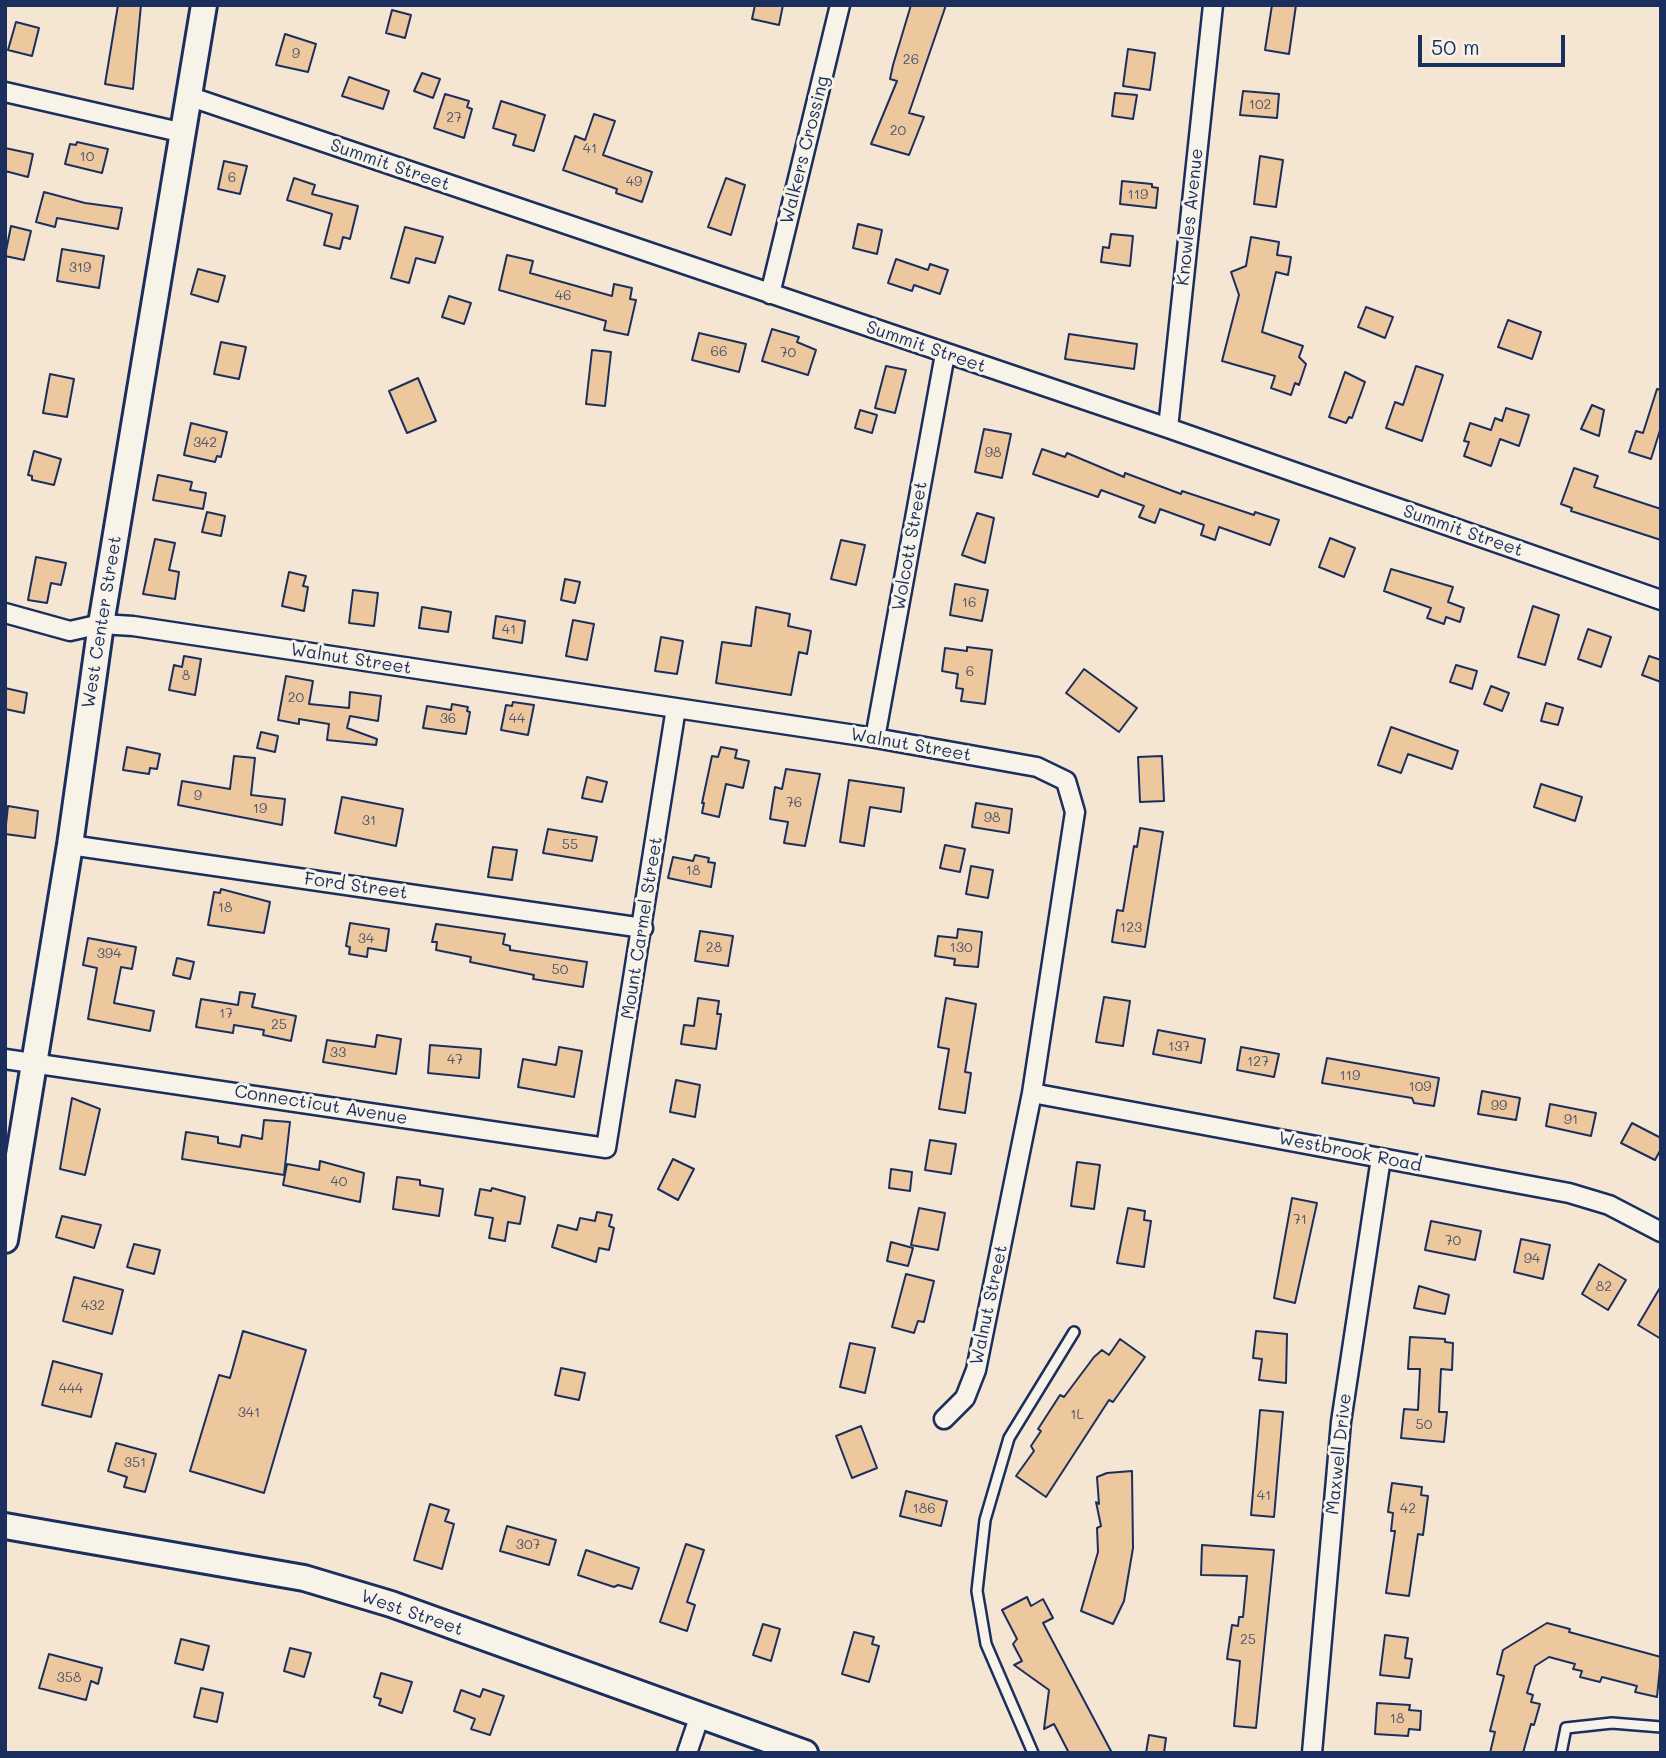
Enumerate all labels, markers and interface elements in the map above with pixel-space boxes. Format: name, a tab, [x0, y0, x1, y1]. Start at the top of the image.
scale bar	[1421, 21, 1568, 65]
text: 50 m	[1431, 33, 1480, 60]
house number: 9	[292, 46, 300, 62]
house number: 26	[903, 52, 919, 68]
street label: Walkers Crossing	[776, 74, 834, 226]
house number: 102	[1249, 97, 1271, 113]
house number: 27	[446, 110, 462, 126]
house number: 20	[890, 123, 906, 139]
street label: Summit Street	[327, 134, 453, 196]
house number: 41	[583, 141, 597, 157]
street label: Knowles Avenue	[1172, 147, 1208, 287]
house number: 10	[80, 149, 94, 165]
house number: 6	[228, 170, 236, 186]
house number: 49	[626, 174, 642, 190]
house number: 119	[1128, 187, 1148, 203]
house number: 319	[69, 260, 91, 276]
house number: 46	[555, 288, 571, 304]
street label: Summit Street	[863, 316, 989, 378]
house number: 66	[711, 344, 727, 360]
house number: 70	[780, 345, 796, 361]
house number: 342	[193, 435, 217, 451]
house number: 98	[985, 445, 1001, 461]
street label: Wolcott Street	[888, 480, 932, 612]
street label: Summit Street	[1400, 500, 1526, 562]
street label: West Center Street	[78, 534, 126, 710]
house number: 16	[962, 595, 976, 611]
house number: 41	[502, 622, 516, 638]
street label: Walnut Street	[289, 639, 413, 679]
house number: 6	[966, 664, 974, 680]
house number: 8	[182, 668, 190, 684]
house number: 20	[288, 690, 304, 706]
house number: 36	[440, 711, 456, 727]
house number: 44	[509, 711, 525, 727]
street label: Walnut Street	[849, 724, 973, 766]
house number: 9	[194, 788, 202, 804]
house number: 76	[786, 795, 802, 811]
house number: 19	[253, 801, 267, 817]
house number: 98	[984, 810, 1000, 826]
house number: 31	[362, 813, 376, 829]
street label: Mount Carmel Street	[617, 835, 667, 1021]
house number: 55	[562, 837, 578, 853]
house number: 18	[686, 863, 700, 879]
street label: Ford Street	[303, 868, 409, 904]
house number: 18	[218, 900, 232, 916]
house number: 123	[1120, 920, 1142, 936]
house number: 34	[358, 931, 374, 947]
house number: 28	[706, 940, 722, 956]
house number: 130	[949, 940, 973, 956]
house number: 394	[97, 946, 121, 962]
house number: 50	[552, 962, 568, 978]
house number: 17	[219, 1006, 233, 1022]
house number: 25	[271, 1017, 287, 1033]
house number: 137	[1168, 1039, 1190, 1055]
house number: 33	[330, 1045, 346, 1061]
house number: 47	[447, 1052, 463, 1068]
house number: 127	[1247, 1054, 1269, 1070]
house number: 119	[1340, 1068, 1360, 1084]
house number: 109	[1408, 1079, 1432, 1095]
street label: Connecticut Avenue	[233, 1081, 409, 1129]
house number: 99	[1491, 1098, 1507, 1114]
house number: 91	[1564, 1112, 1578, 1128]
street label: Westbrook Road	[1276, 1128, 1424, 1176]
house number: 40	[331, 1174, 347, 1190]
house number: 71	[1293, 1212, 1307, 1228]
house number: 70	[1445, 1233, 1461, 1249]
street label: Walnut Street	[966, 1243, 1012, 1367]
house number: 94	[1524, 1251, 1540, 1267]
house number: 82	[1596, 1279, 1612, 1295]
house number: 432	[81, 1298, 105, 1314]
house number: 444	[59, 1381, 83, 1397]
street label: Maxwell Drive	[1322, 1392, 1356, 1516]
house number: 341	[238, 1405, 260, 1421]
house number: 1L	[1070, 1407, 1084, 1423]
house number: 50	[1416, 1417, 1432, 1433]
house number: 351	[124, 1455, 146, 1471]
house number: 41	[1257, 1488, 1271, 1504]
house number: 186	[912, 1501, 936, 1517]
house number: 42	[1400, 1501, 1416, 1517]
house number: 307	[516, 1537, 540, 1553]
street label: West Street	[358, 1585, 466, 1641]
house number: 25	[1240, 1632, 1256, 1648]
house number: 358	[57, 1670, 81, 1686]
house number: 18	[1390, 1711, 1404, 1727]

